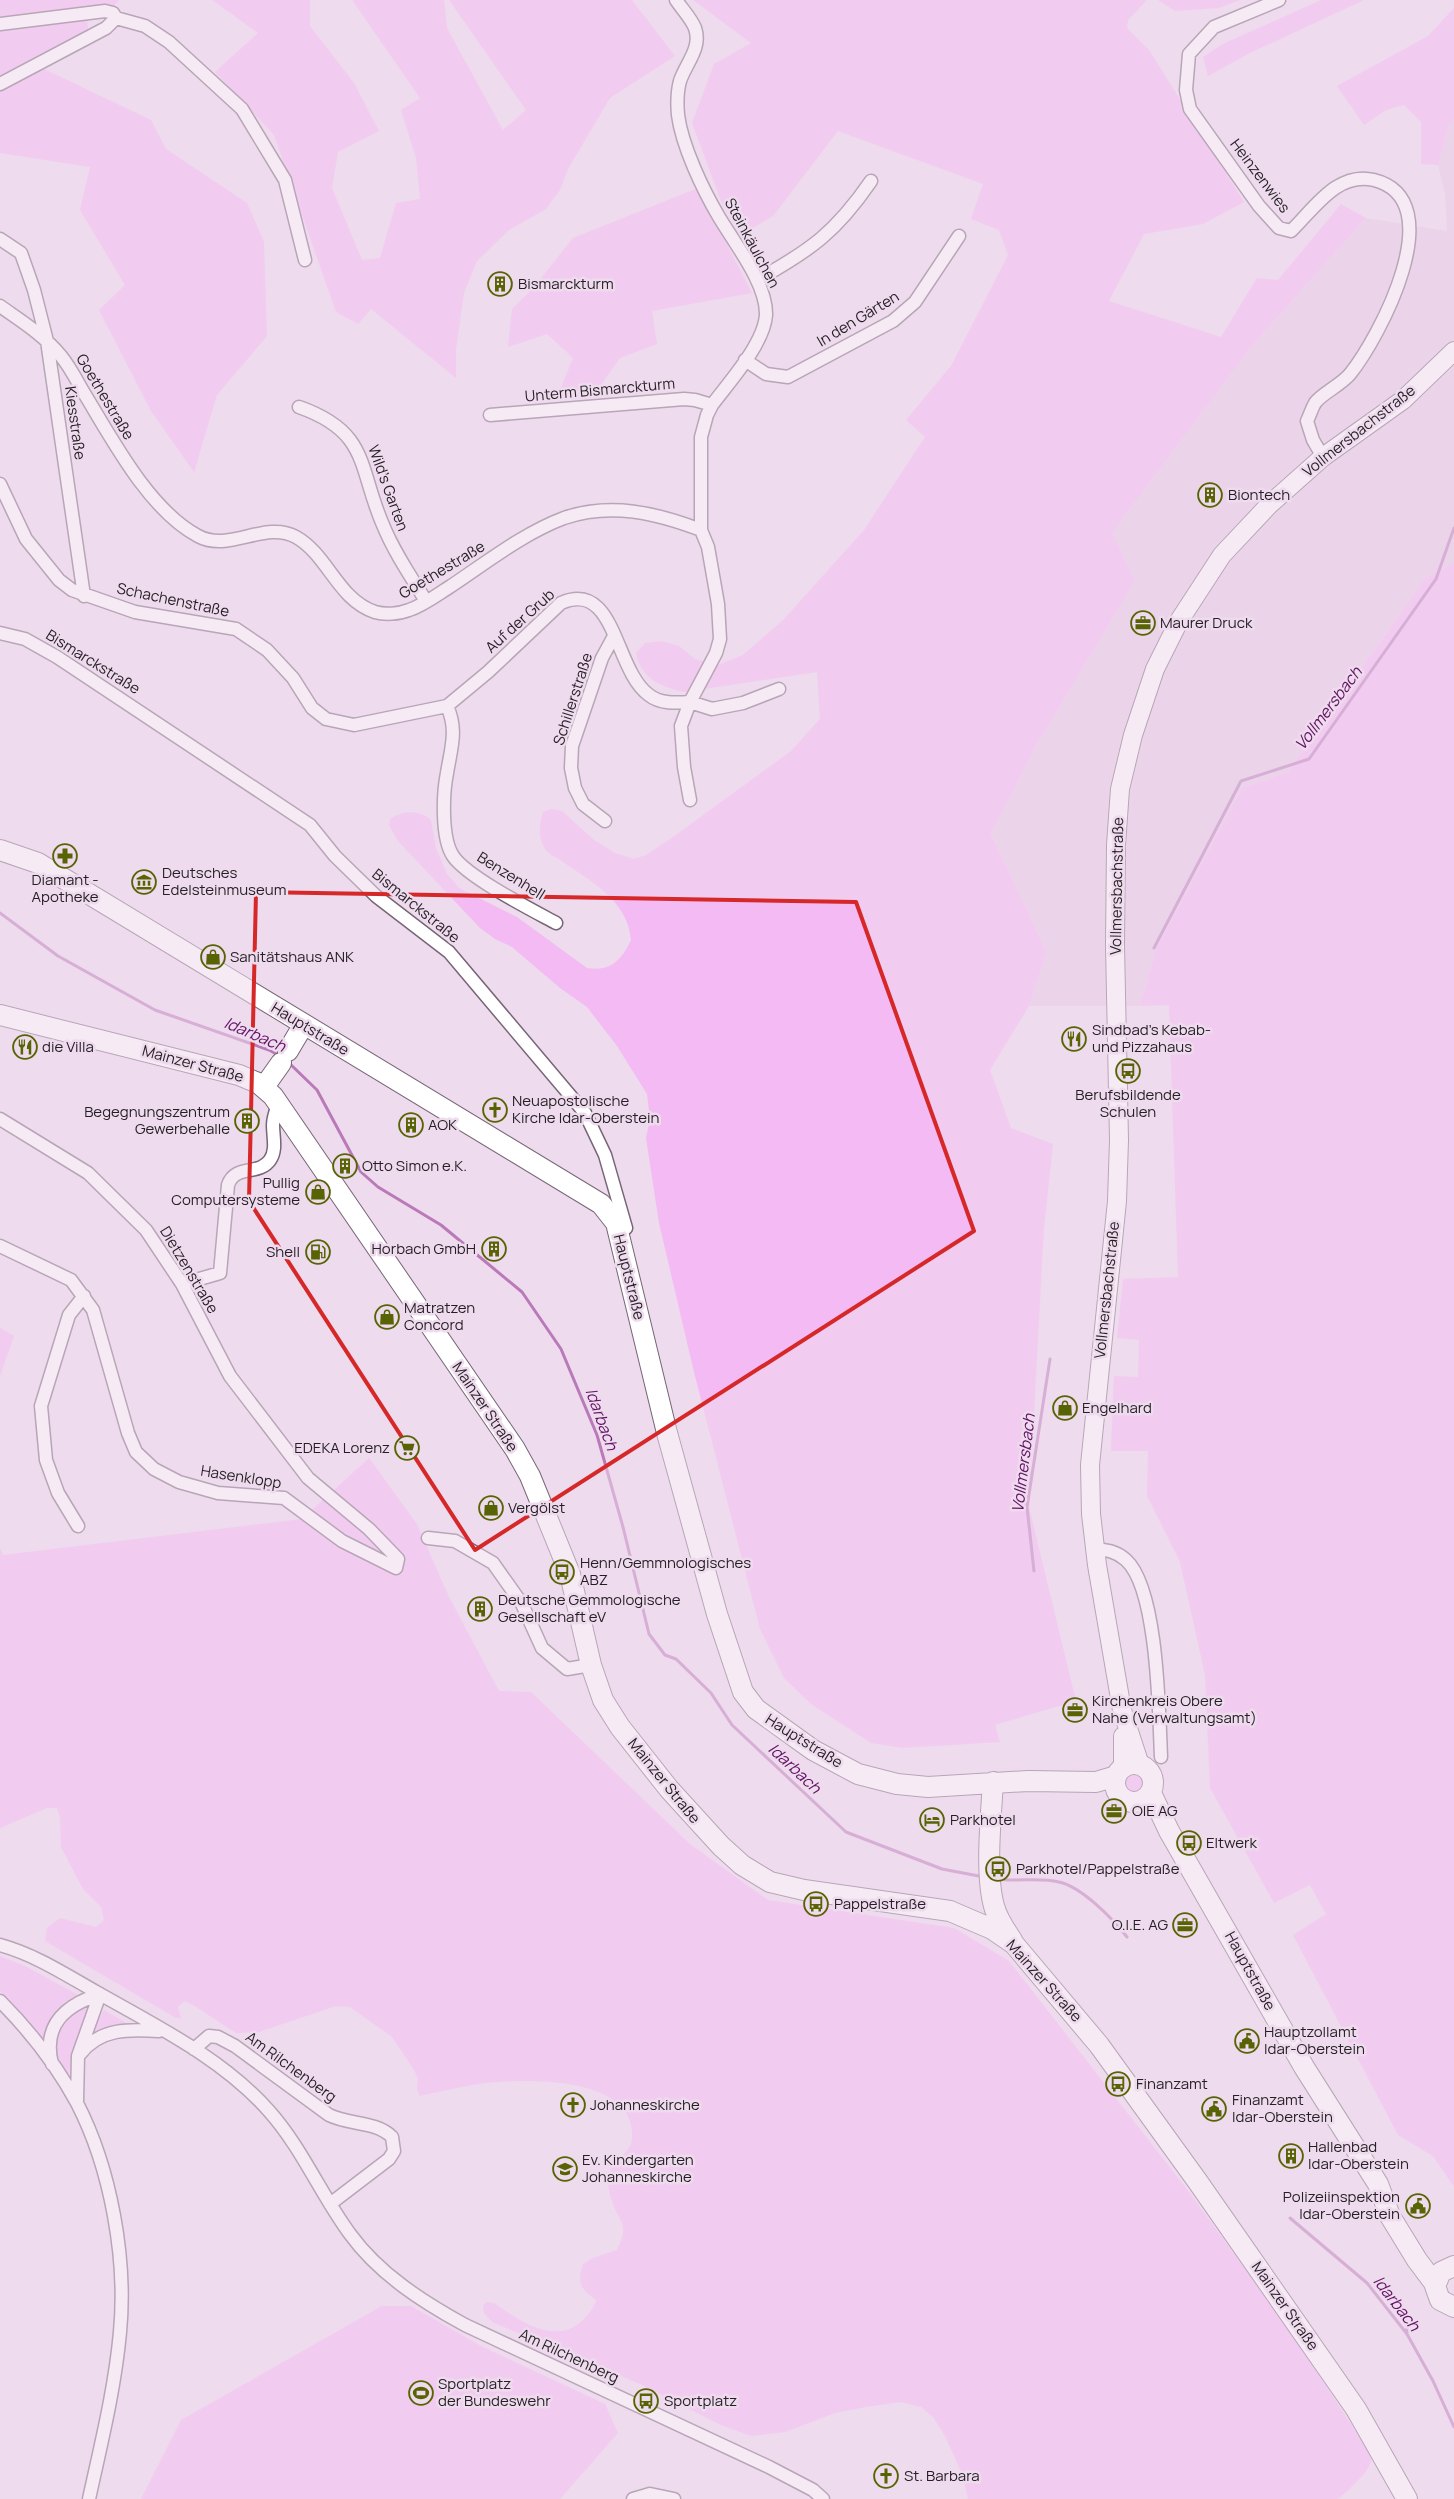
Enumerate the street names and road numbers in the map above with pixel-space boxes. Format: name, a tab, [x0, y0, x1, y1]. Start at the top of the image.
street label: Heinzenwies	[1226, 134, 1295, 217]
street label: Steinkäulchen	[720, 194, 785, 291]
street label: In den Gärten	[813, 286, 903, 351]
street label: Goethestraße	[71, 350, 140, 444]
street label: Unterm Bismarckturm	[524, 372, 676, 407]
street label: Vollmersbachstraße	[1298, 380, 1420, 481]
street label: Kiesstraße	[60, 385, 91, 461]
street label: Wild's Garten	[363, 442, 414, 534]
street label: Goethestraße	[395, 535, 489, 604]
street label: Schachenstraße	[115, 577, 232, 622]
street label: Auf der Grub	[480, 584, 559, 657]
street label: Bismarckstraße	[42, 624, 145, 699]
street label: Schillerstraße	[548, 650, 597, 748]
street label: Vollmersbachstraße	[1105, 817, 1128, 955]
street label: Benzenhell	[473, 847, 549, 905]
street label: Bismarckstraße	[368, 864, 465, 948]
street label: Hauptstraße	[267, 997, 353, 1060]
street label: Mainzer Straße	[140, 1040, 246, 1087]
street label: Vollmersbachstraße	[1089, 1220, 1124, 1360]
street label: Dietzenstraße	[155, 1222, 224, 1317]
street label: Hauptstraße	[609, 1232, 650, 1322]
street label: Mainzer Straße	[448, 1358, 523, 1456]
street label: Hasenklopp	[199, 1460, 283, 1493]
street label: Hauptstraße	[762, 1708, 847, 1773]
street label: Mainzer Straße	[623, 1734, 706, 1828]
street label: Hauptstraße	[1220, 1927, 1281, 2014]
street label: Mainzer Straße	[1002, 1935, 1087, 2027]
street label: Am Rilchenberg	[241, 2026, 341, 2107]
street label: Mainzer Straße	[1247, 2257, 1324, 2355]
street label: Am Rilchenberg	[516, 2323, 623, 2388]

